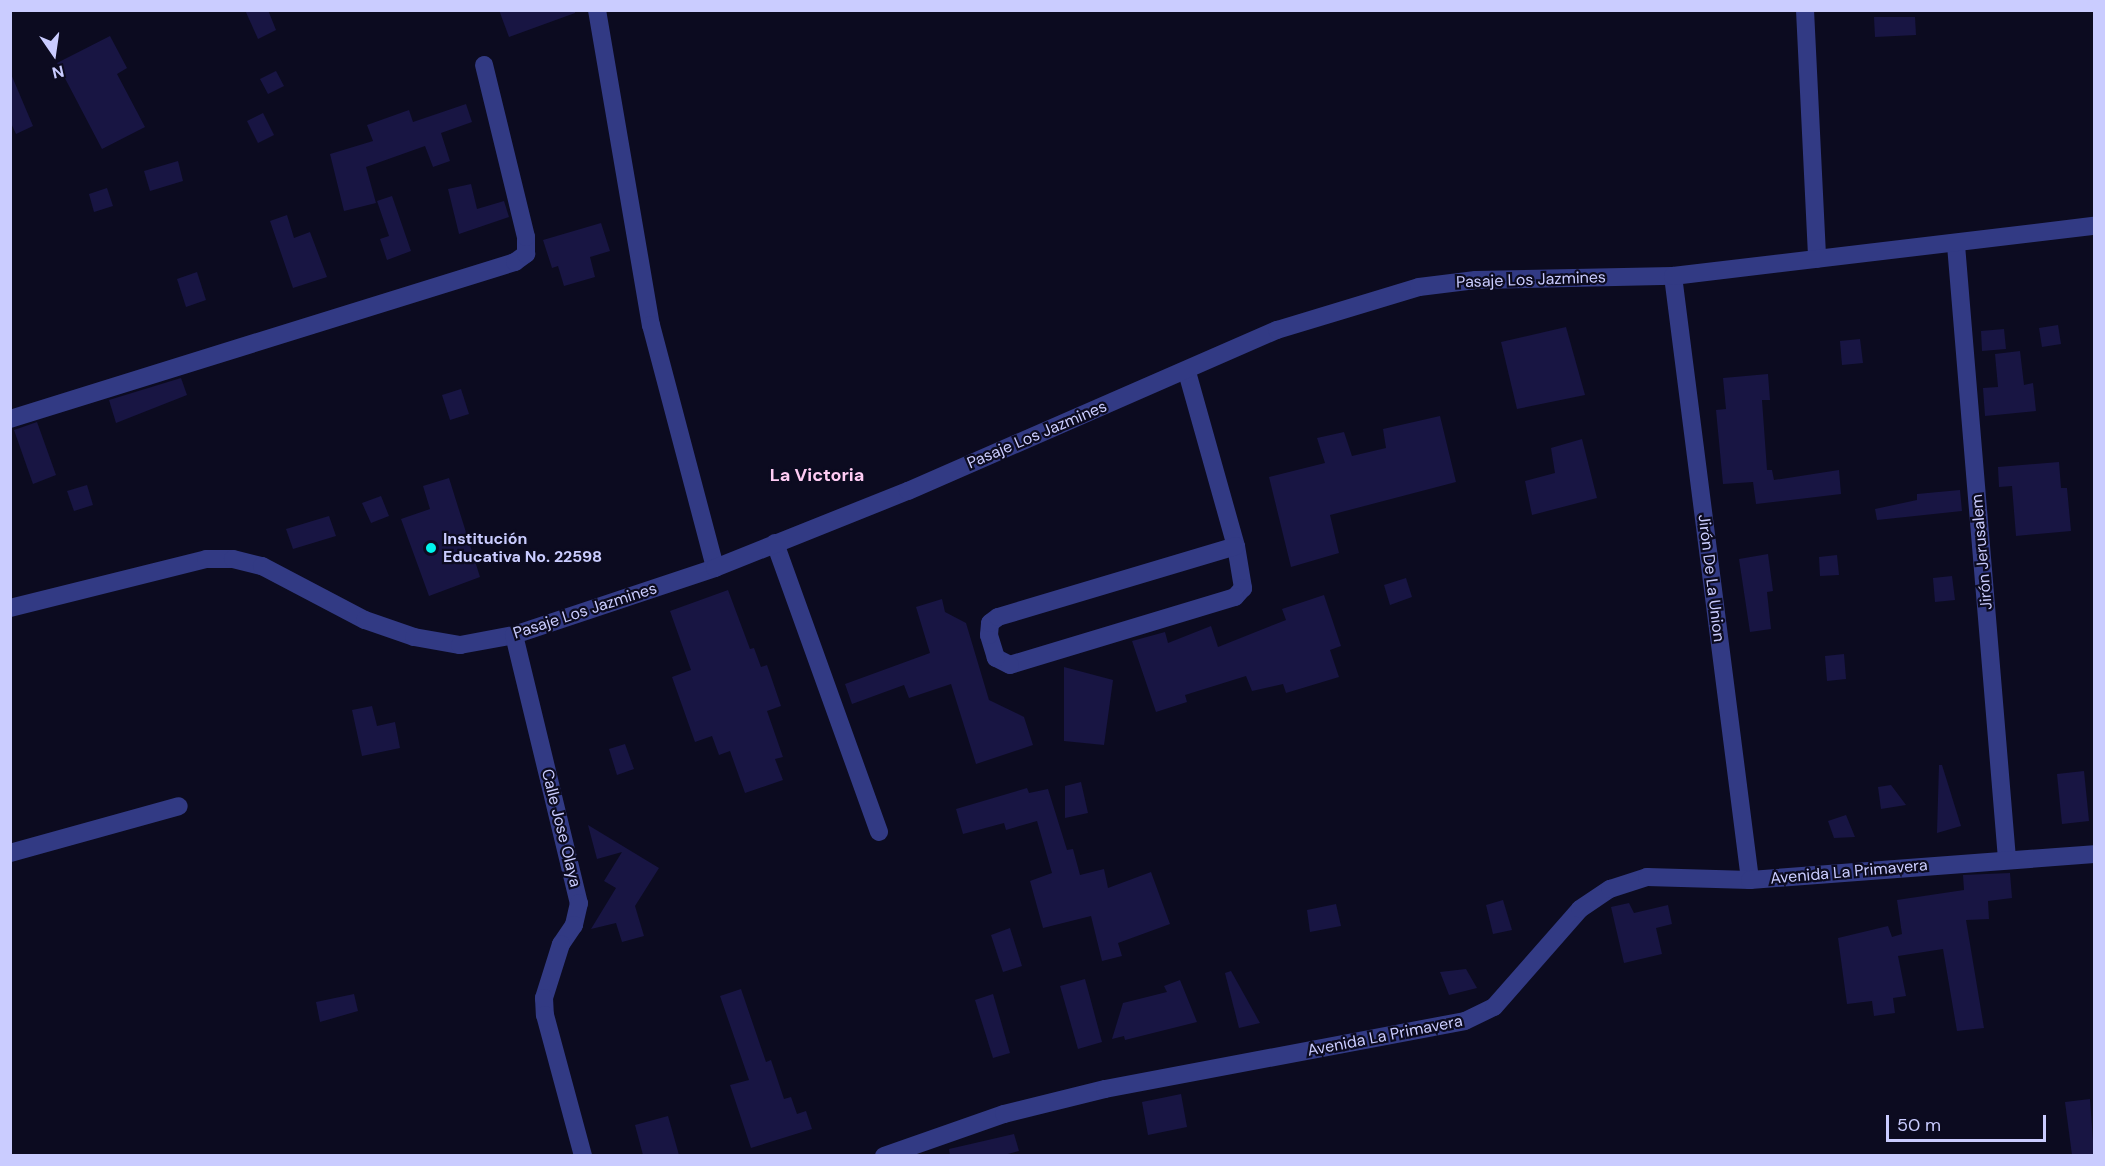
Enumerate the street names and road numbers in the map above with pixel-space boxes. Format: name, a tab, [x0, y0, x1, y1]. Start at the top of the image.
street label: Pasaje Los Jazmines	[1456, 268, 1606, 292]
street label: Pasaje Los Jazmines	[964, 397, 1110, 473]
street label: Jirón Jerusalem	[1967, 493, 1997, 611]
street label: Jirón De La Union	[1694, 513, 1728, 643]
street label: Pasaje Los Jazmines	[511, 579, 659, 643]
street label: Calle Jose Olaya	[537, 767, 585, 889]
street label: Avenida La Primavera	[1770, 856, 1928, 888]
street label: Avenida La Primavera	[1306, 1012, 1464, 1060]

